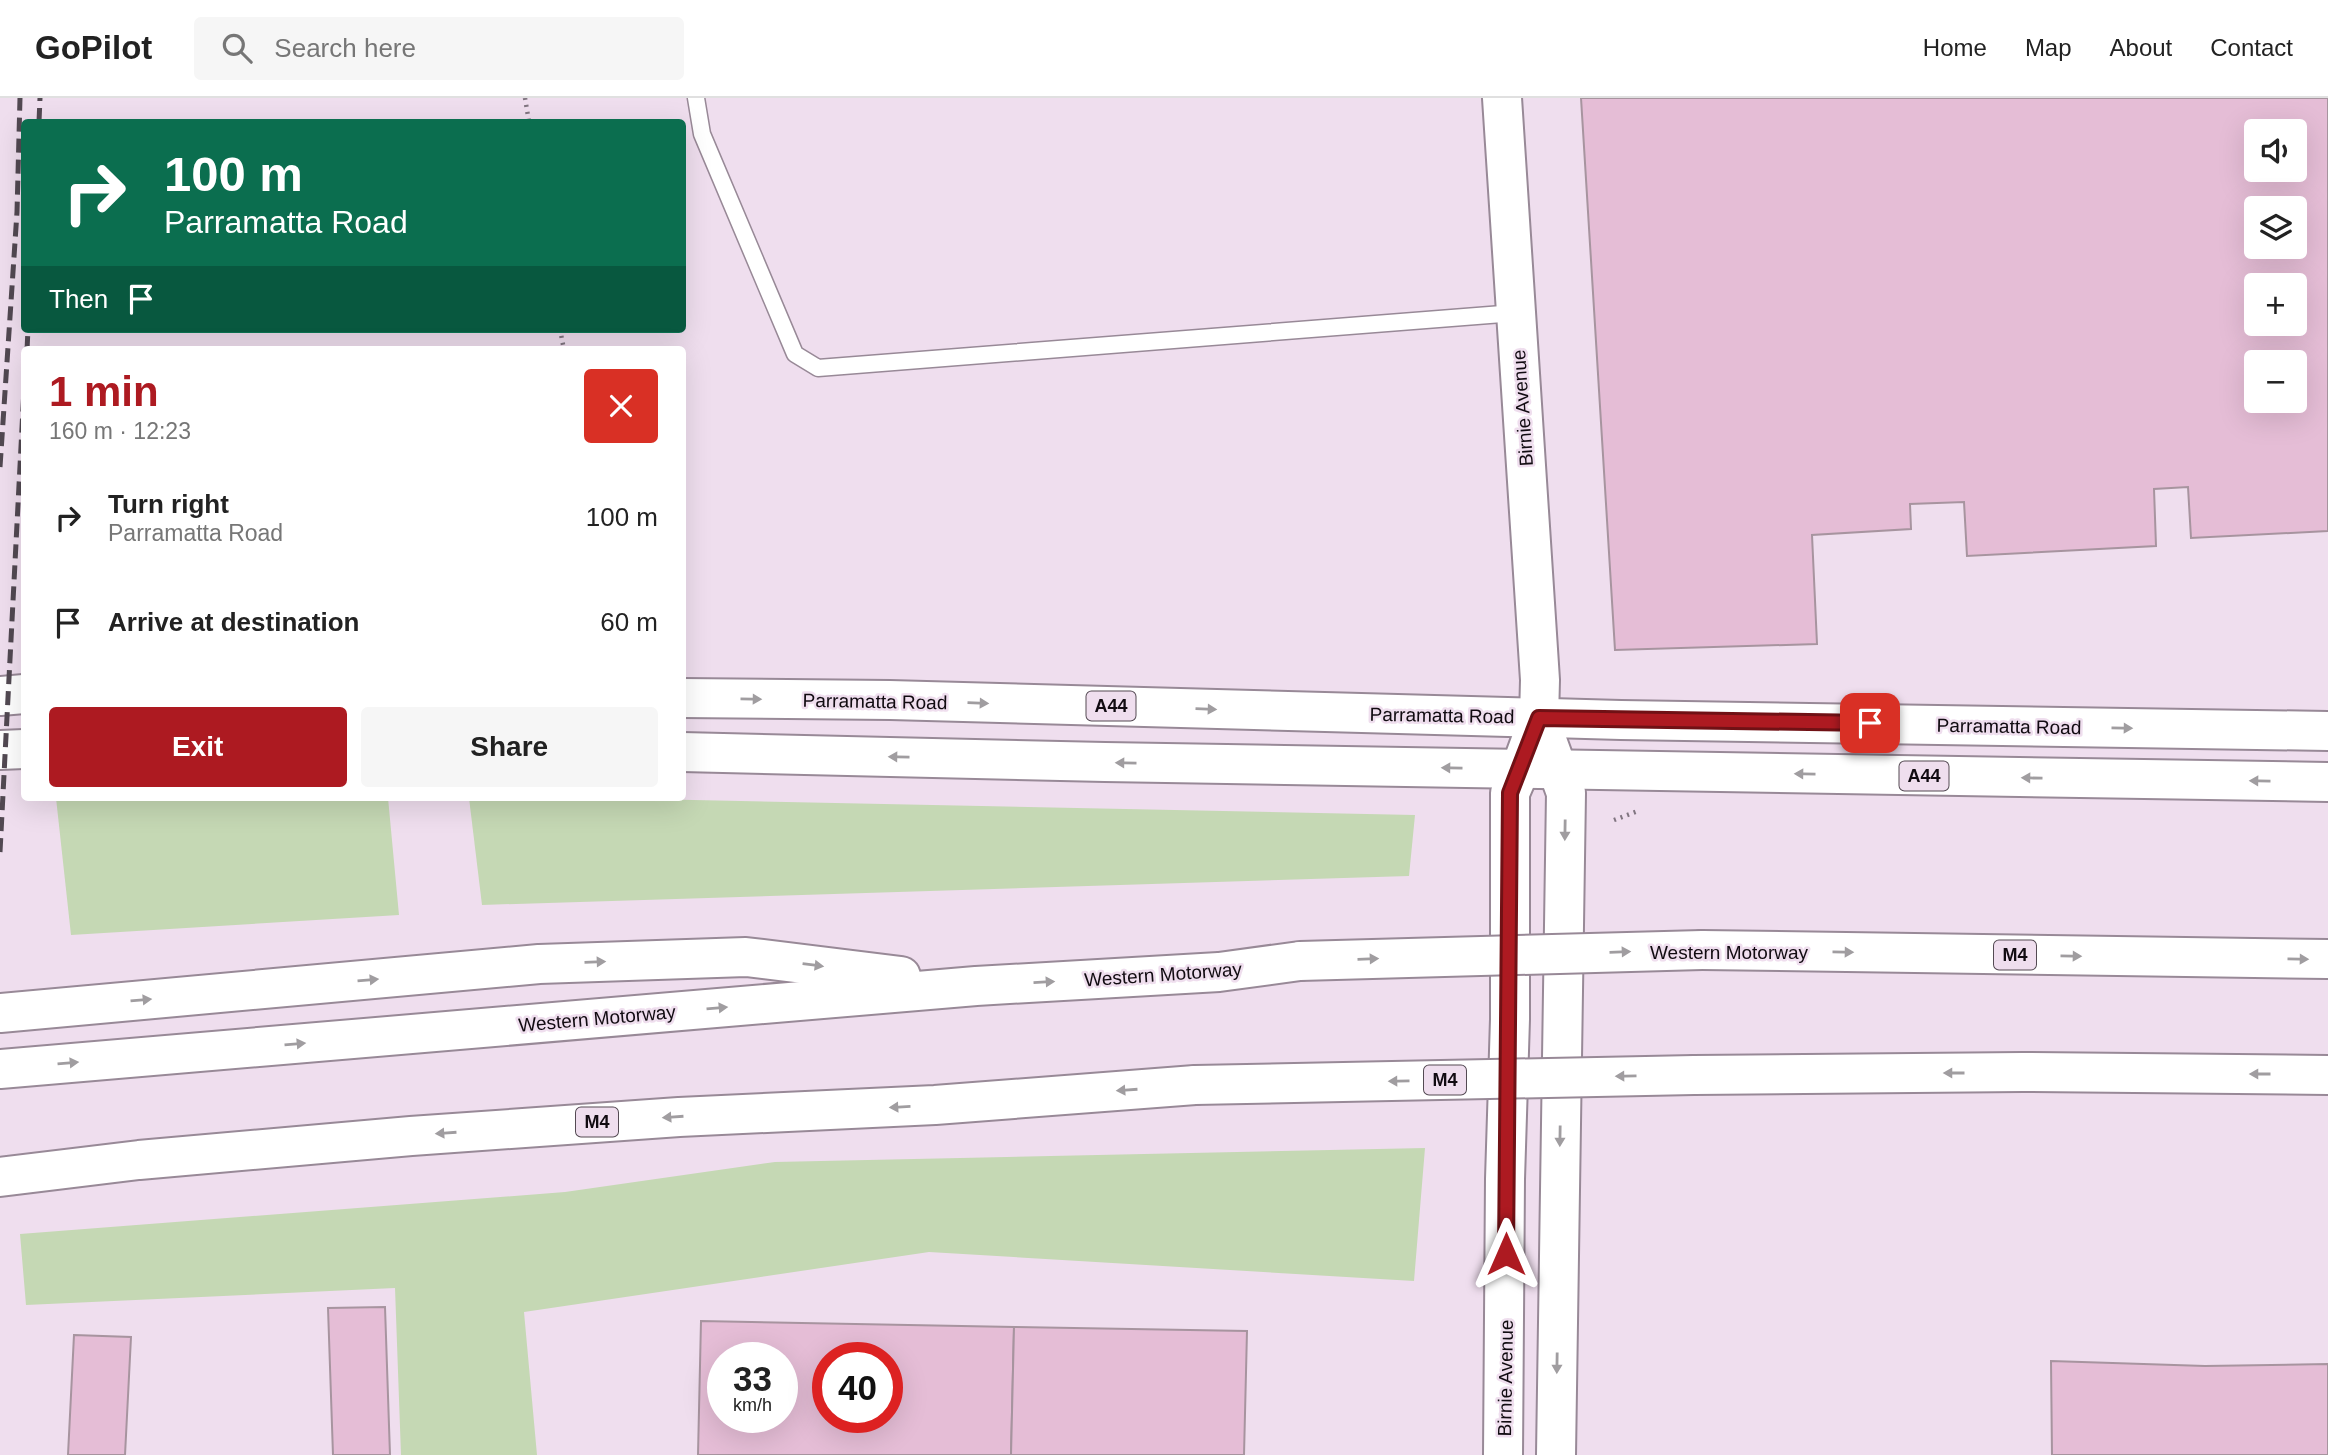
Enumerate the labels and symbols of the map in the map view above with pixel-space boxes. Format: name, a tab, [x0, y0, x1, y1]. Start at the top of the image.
street label: Birnie Avenue	[1508, 349, 1537, 467]
street label: Parramatta Road	[802, 690, 948, 713]
road number: A44	[1086, 692, 1136, 720]
one-way arrow	[740, 693, 762, 705]
pin	[1840, 693, 1900, 753]
one-way arrow	[967, 697, 989, 708]
one-way arrow	[1195, 703, 1217, 715]
street label: Parramatta Road	[1369, 704, 1515, 727]
street label: Parramatta Road	[1936, 715, 2082, 738]
one-way arrow	[2111, 722, 2133, 734]
one-way arrow	[888, 752, 910, 763]
one-way arrow	[1115, 757, 1137, 769]
one-way arrow	[1441, 762, 1463, 774]
road number: A44	[1899, 762, 1948, 790]
one-way arrow	[1794, 768, 1816, 780]
one-way arrow	[2021, 772, 2043, 783]
one-way arrow	[2249, 775, 2271, 787]
one-way arrow	[1560, 819, 1571, 841]
road number: M4	[1994, 940, 2036, 970]
street label: Western Motorway	[1650, 942, 1809, 963]
one-way arrow	[1833, 946, 1855, 958]
one-way arrow	[1610, 947, 1632, 958]
one-way arrow	[2060, 950, 2082, 962]
one-way arrow	[2288, 953, 2310, 965]
one-way arrow	[1358, 954, 1380, 965]
one-way arrow	[584, 957, 606, 968]
street label: Western Motorway	[1083, 958, 1243, 990]
one-way arrow	[802, 960, 824, 971]
one-way arrow	[357, 974, 379, 985]
one-way arrow	[1033, 976, 1055, 987]
one-way arrow	[130, 994, 152, 1005]
street label: Western Motorway	[517, 1001, 677, 1036]
one-way arrow	[706, 1002, 728, 1013]
one-way arrow	[284, 1038, 306, 1049]
one-way arrow	[57, 1057, 79, 1068]
road number: M4	[1424, 1065, 1466, 1094]
one-way arrow	[1942, 1067, 1964, 1079]
one-way arrow	[2249, 1068, 2271, 1080]
one-way arrow	[1615, 1070, 1637, 1082]
one-way arrow	[1387, 1075, 1409, 1087]
one-way arrow	[1116, 1085, 1138, 1096]
one-way arrow	[889, 1101, 911, 1112]
road number: M4	[576, 1107, 618, 1136]
one-way arrow	[662, 1112, 684, 1123]
one-way arrow	[1554, 1125, 1566, 1147]
one-way arrow	[435, 1128, 457, 1139]
position arrow	[1469, 1217, 1543, 1291]
street label: Birnie Avenue	[1494, 1319, 1517, 1437]
speed limit sign: 40	[812, 1342, 903, 1433]
one-way arrow	[1551, 1353, 1563, 1375]

